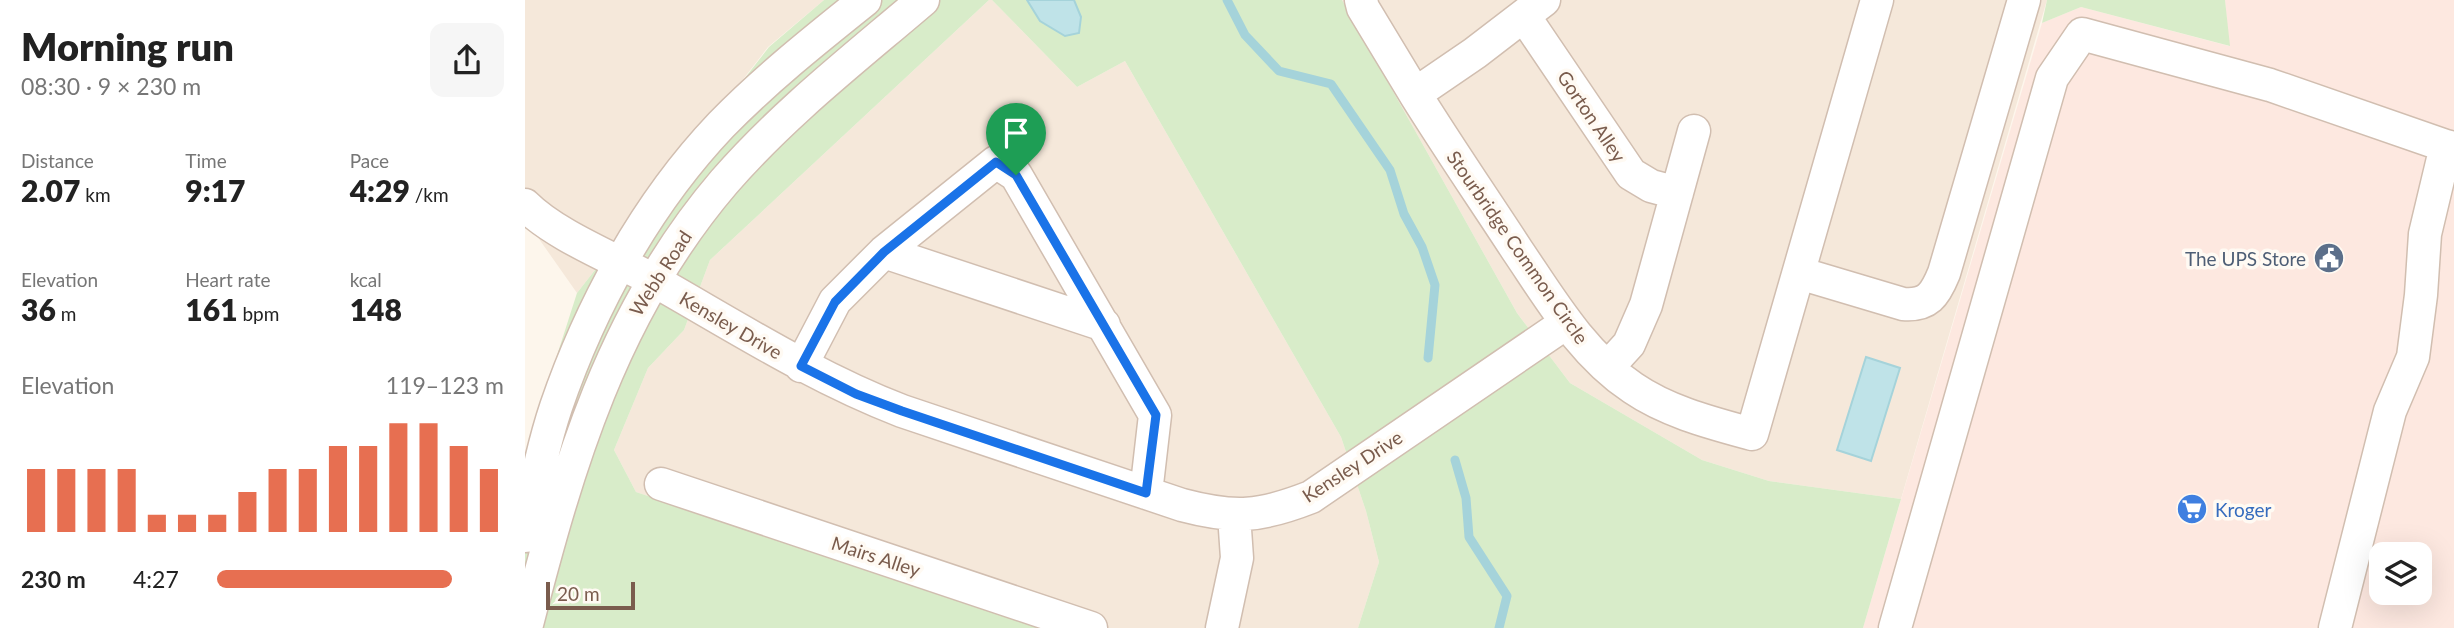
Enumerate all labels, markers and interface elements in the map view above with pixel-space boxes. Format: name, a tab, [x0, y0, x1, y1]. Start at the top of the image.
text: Morning run	[21, 23, 234, 69]
button: share	[430, 23, 504, 97]
street label: Gorton Alley	[1553, 66, 1631, 166]
text: 08:30 · 9 × 230 m	[21, 72, 201, 100]
pin	[986, 103, 1046, 175]
icon: arrive	[997, 114, 1035, 152]
street label: Stourbridge Common Circle	[1442, 146, 1594, 348]
text: Distance	[21, 149, 94, 172]
text: Time	[185, 149, 227, 172]
text: Pace	[350, 149, 389, 172]
text: 2.07	[21, 172, 80, 208]
text: 9:17	[185, 172, 245, 208]
text: 4:29	[350, 172, 410, 208]
text: km	[80, 183, 111, 206]
text: /km	[410, 183, 449, 206]
street label: Webb Road	[624, 226, 696, 320]
public building icon: The UPS Store	[2312, 241, 2346, 275]
place label: The UPS Store	[2185, 247, 2306, 270]
text: Elevation	[21, 268, 98, 291]
text: Heart rate	[185, 268, 271, 291]
text: kcal	[350, 268, 382, 291]
street label: Kensley Drive	[676, 286, 786, 364]
text: 36	[21, 291, 56, 327]
text: 161	[185, 291, 238, 327]
text: 148	[350, 291, 402, 327]
text: m	[56, 302, 76, 325]
text: bpm	[238, 302, 279, 325]
text: Elevation	[21, 371, 114, 399]
text: 119–123 m	[386, 371, 504, 399]
street label: Kensley Drive	[1298, 425, 1406, 507]
supermarket icon: Kroger	[2175, 492, 2209, 526]
place label: Kroger	[2215, 498, 2272, 521]
street label: Mairs Alley	[829, 531, 924, 581]
map controls	[2369, 542, 2432, 605]
button: layers	[2369, 542, 2432, 605]
text: 230 m	[21, 565, 86, 593]
text: 4:27	[133, 565, 179, 593]
scale bar	[546, 579, 635, 611]
text: 20 m	[557, 582, 600, 605]

